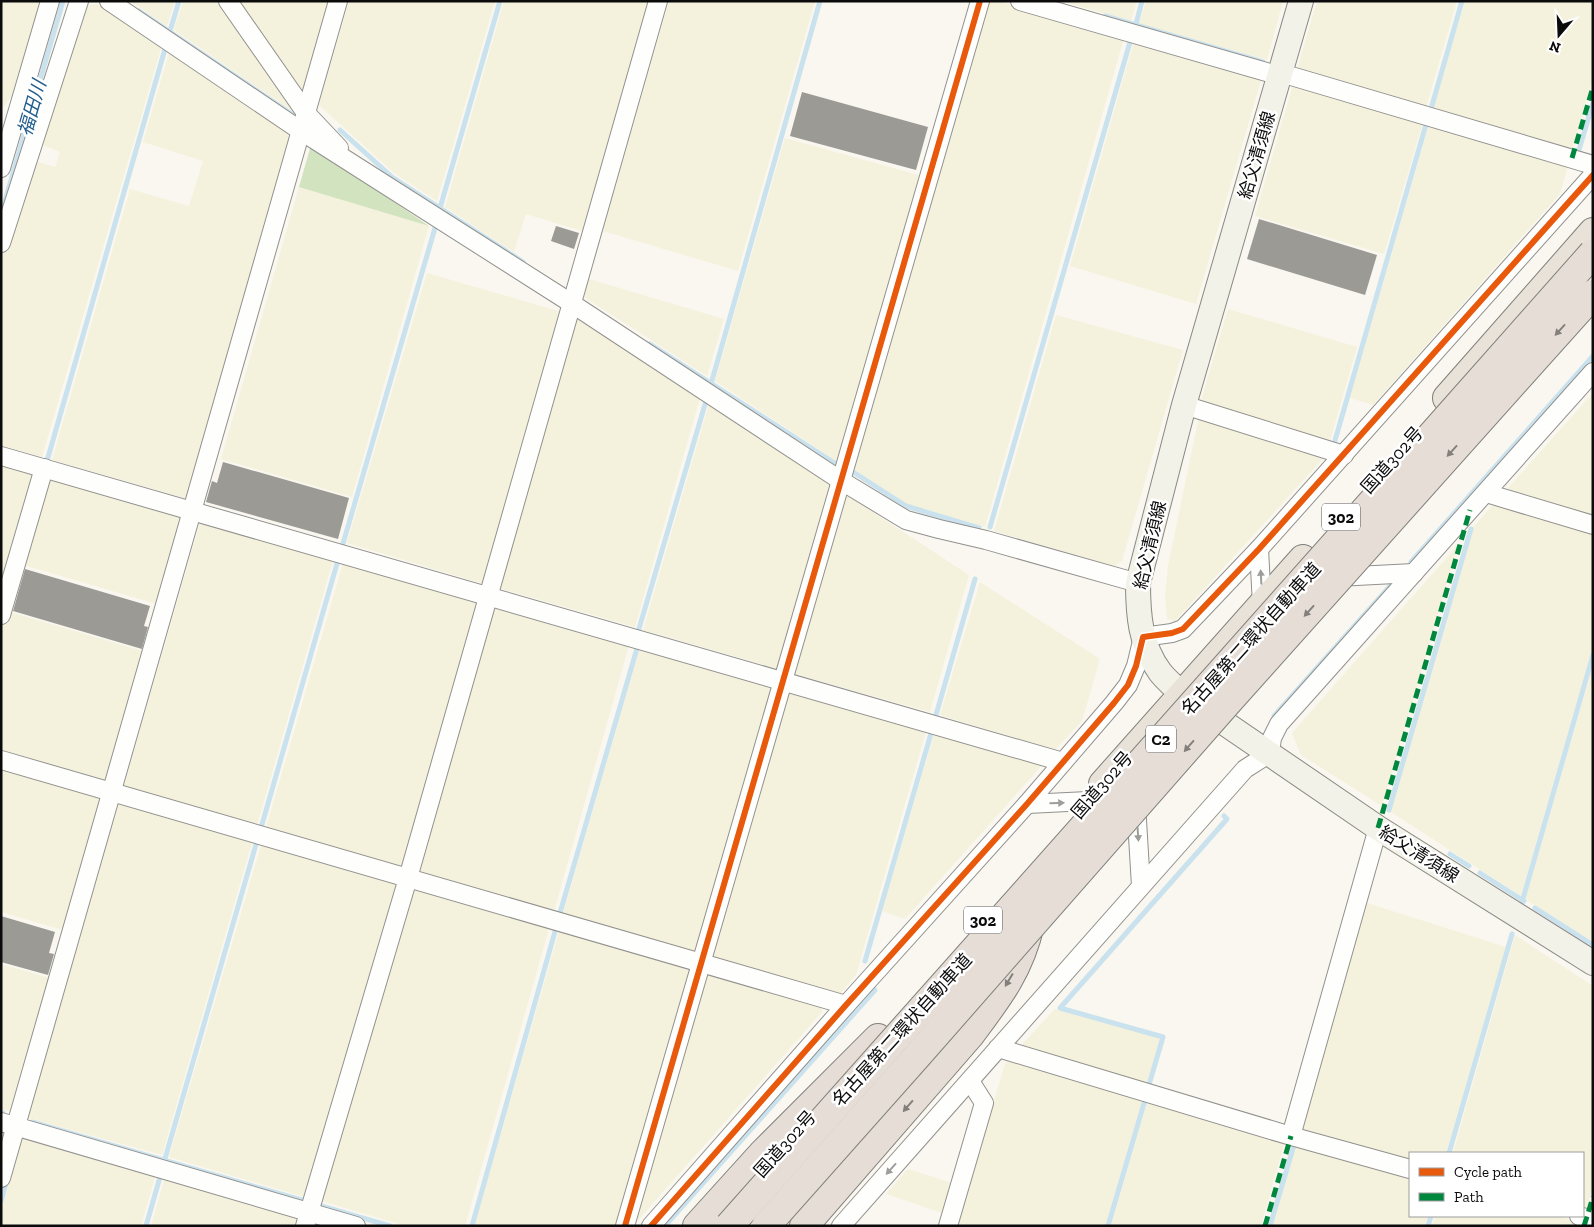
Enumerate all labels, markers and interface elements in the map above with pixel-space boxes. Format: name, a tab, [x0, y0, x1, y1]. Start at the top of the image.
north arrow	[1534, 10, 1584, 60]
text: N	[1547, 37, 1563, 57]
water label: 福田川	[13, 76, 51, 139]
street label: 給父清須線	[1234, 109, 1280, 201]
one-way arrow	[1554, 323, 1566, 335]
street label: 国道302号	[1356, 422, 1428, 498]
one-way arrow	[1446, 445, 1458, 457]
street label: 給父清須線	[1129, 499, 1171, 591]
road number: 302	[1322, 504, 1360, 530]
street label: 名古屋第二環状自動車道	[1177, 558, 1325, 720]
one-way arrow	[1256, 569, 1264, 585]
one-way arrow	[1303, 605, 1314, 618]
road number: C2	[1146, 726, 1176, 752]
one-way arrow	[1184, 740, 1195, 752]
street label: 国道302号	[1067, 747, 1137, 823]
one-way arrow	[1049, 798, 1065, 806]
street label: 給父清須線	[1375, 821, 1463, 887]
one-way arrow	[1134, 827, 1142, 843]
road number: 302	[964, 906, 1002, 934]
street label: 名古屋第二環状自動車道	[828, 949, 976, 1111]
one-way arrow	[1005, 973, 1014, 987]
one-way arrow	[902, 1100, 913, 1113]
street label: 国道302号	[749, 1106, 821, 1182]
legend	[1409, 1152, 1584, 1217]
one-way arrow	[885, 1163, 897, 1175]
text: Cycle path	[1454, 1163, 1523, 1181]
text: Path	[1454, 1188, 1484, 1206]

